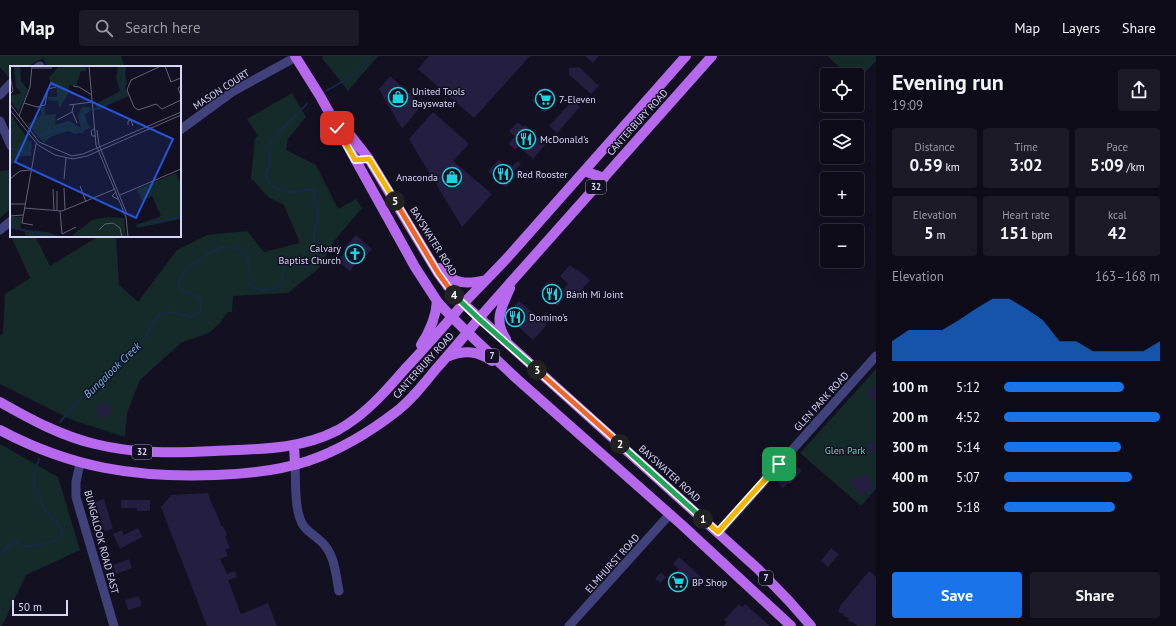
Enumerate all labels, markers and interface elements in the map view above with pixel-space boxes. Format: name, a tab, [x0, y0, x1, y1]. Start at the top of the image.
search box	[79, 10, 359, 46]
text: Map	[20, 16, 55, 40]
icon: search	[93, 17, 115, 39]
text: Search here	[125, 18, 201, 37]
text: Map	[1014, 19, 1040, 37]
text: Layers	[1062, 19, 1100, 37]
text: Share	[1122, 19, 1156, 37]
inset map	[10, 66, 181, 237]
street label: MASON COURT	[190, 66, 252, 113]
map controls	[820, 68, 864, 268]
button: locate	[820, 68, 864, 112]
text: Evening run	[892, 68, 1004, 96]
button: share	[1118, 69, 1160, 111]
place label: United Tools Bayswater	[412, 85, 465, 110]
shop icon: United Tools Bayswater	[387, 86, 409, 108]
street label: CANTERBURY ROAD	[604, 86, 671, 158]
supermarket icon: 7-Eleven	[534, 88, 556, 110]
place label: 7-Eleven	[559, 93, 596, 106]
text: 19:09	[892, 97, 923, 114]
pin	[320, 111, 354, 145]
icon: check	[326, 117, 348, 139]
button: layers	[820, 120, 864, 164]
restaurant icon: McDonald's	[515, 128, 537, 150]
place label: McDonald's	[540, 133, 589, 146]
text: Distance	[915, 140, 955, 154]
text: Time	[1014, 140, 1038, 154]
text: Pace	[1107, 140, 1128, 154]
text: 0.59	[910, 154, 943, 176]
text: 3:02	[1009, 154, 1043, 176]
text: 5:09	[1090, 154, 1124, 176]
text: km	[943, 160, 960, 174]
text: /km	[1124, 160, 1145, 174]
restaurant icon: Red Rooster	[492, 163, 514, 185]
shop icon: Anaconda	[441, 166, 463, 188]
place label: Red Rooster	[517, 168, 568, 181]
place label: Anaconda	[396, 171, 438, 184]
button: +	[820, 172, 864, 216]
road number: 32	[586, 180, 606, 194]
pin: 5	[385, 191, 405, 211]
text: 5	[392, 194, 398, 208]
street label: BAYSWATER ROAD	[407, 204, 460, 278]
text: Elevation	[913, 208, 957, 222]
text: Heart rate	[1002, 208, 1050, 222]
text: kcal	[1108, 208, 1127, 222]
text: 5	[924, 222, 934, 244]
text: 151	[1000, 222, 1029, 244]
text: 42	[1108, 222, 1127, 244]
button: −	[820, 224, 864, 268]
text: m	[934, 228, 945, 242]
text: bpm	[1029, 228, 1052, 242]
place label: Calvary Baptist Church	[279, 242, 341, 267]
church icon: Calvary Baptist Church	[344, 243, 366, 265]
text: Elevation	[892, 268, 944, 285]
text: 163–168 m	[1095, 268, 1160, 285]
restaurant icon: Bánh Mì Joint	[541, 283, 563, 305]
pin: 4	[444, 285, 464, 305]
text: 4	[451, 288, 457, 302]
place label: Bánh Mì Joint	[566, 288, 624, 301]
restaurant icon: Domino's	[504, 306, 526, 328]
place label: Domino's	[529, 311, 568, 324]
street label: CANTERBURY ROAD	[390, 329, 457, 401]
water label: Bungalook Creek	[80, 338, 144, 401]
road number: 7	[485, 349, 499, 363]
pin: 3	[527, 360, 547, 380]
text: 3	[534, 363, 540, 377]
street label: GLEN PARK ROAD	[791, 369, 852, 434]
text: 100 m	[892, 379, 928, 396]
text: 5:12	[956, 379, 980, 396]
text: 200 m	[892, 409, 928, 426]
text: 4:52	[956, 409, 980, 426]
pin: 2	[610, 434, 630, 454]
text: 2	[617, 437, 623, 451]
text: 300 m	[892, 439, 928, 456]
text: 5:14	[956, 439, 980, 456]
street label: BAYSWATER ROAD	[636, 442, 703, 505]
park label: Glen Park	[825, 444, 866, 457]
road number: 32	[132, 445, 152, 459]
pin	[762, 447, 796, 481]
icon: arrive	[768, 453, 790, 475]
text: 400 m	[892, 469, 928, 486]
text: 5:07	[956, 469, 980, 486]
street label: BUNGALOOK ROAD EAST	[81, 489, 122, 596]
text: 500 m	[892, 499, 928, 516]
text: 5:18	[956, 499, 980, 516]
pin: 1	[693, 509, 713, 529]
text: 1	[700, 512, 706, 526]
street label: ELMHURST ROAD	[582, 531, 642, 596]
supermarket icon: BP Shop	[667, 571, 689, 593]
road number: 7	[759, 571, 773, 585]
button: Save	[892, 572, 1022, 618]
button: Share	[1030, 572, 1160, 618]
place label: BP Shop	[692, 576, 727, 589]
scale bar	[12, 598, 68, 617]
text: 50 m	[18, 600, 42, 614]

